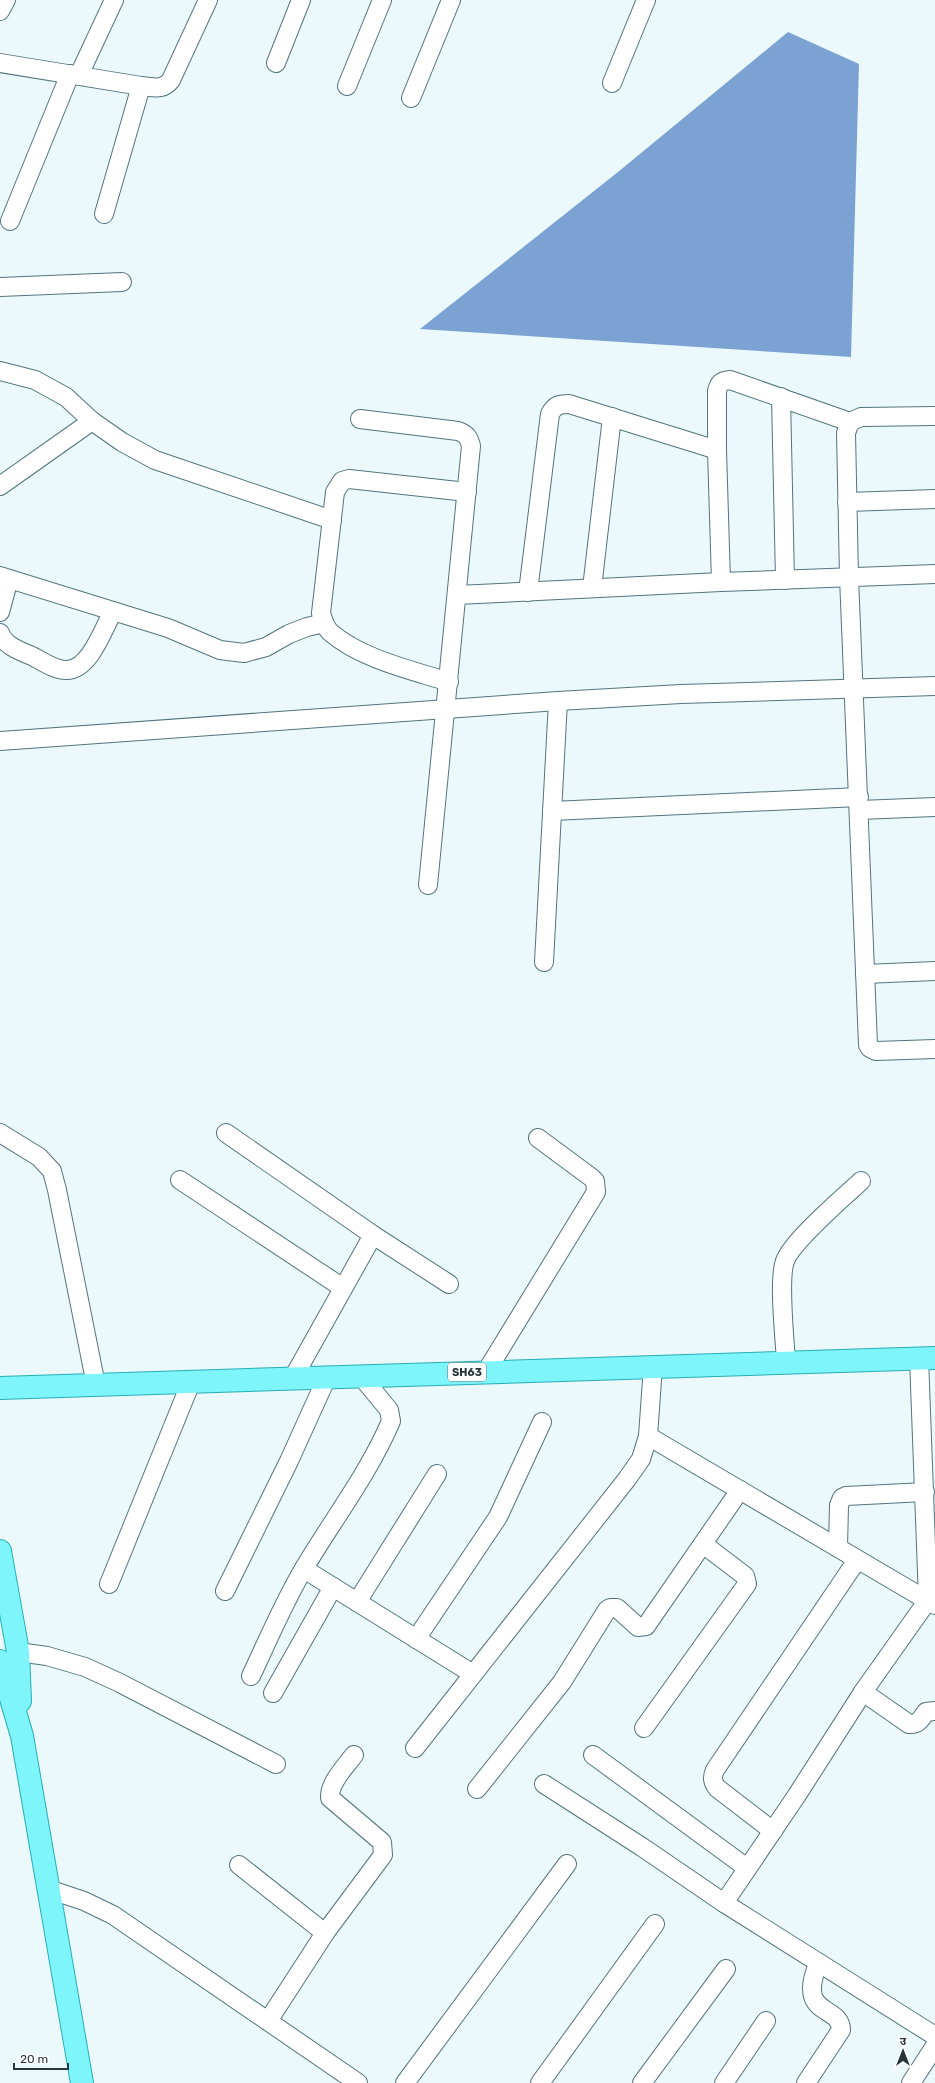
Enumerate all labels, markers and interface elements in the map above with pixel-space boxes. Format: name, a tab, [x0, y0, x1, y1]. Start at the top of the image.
road number: SH63	[448, 1363, 486, 1381]
north arrow	[883, 2031, 923, 2071]
text: उ	[900, 2035, 907, 2048]
scale bar	[14, 2045, 68, 2071]
text: 20 m	[20, 2052, 48, 2066]

